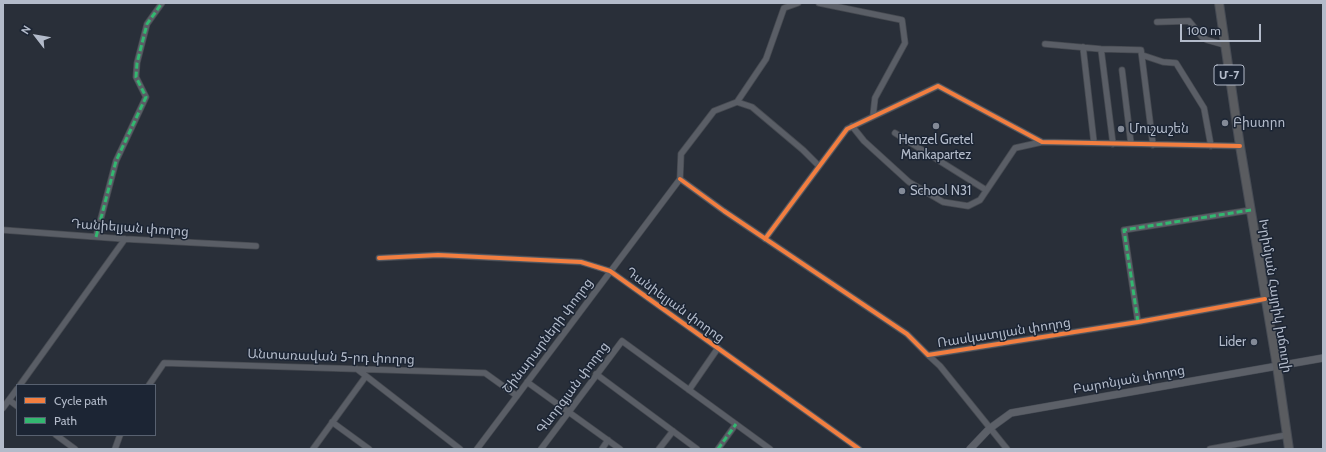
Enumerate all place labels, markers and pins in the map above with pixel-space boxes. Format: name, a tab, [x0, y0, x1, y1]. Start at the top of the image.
place label: Բիստրո	[1233, 115, 1285, 131]
marker: Բիստրո	[1220, 118, 1230, 128]
marker: Henzel Gretel Mankapartez	[931, 121, 941, 131]
place label: Մուշաշեն	[1129, 121, 1189, 137]
marker: Մուշաշեն	[1116, 124, 1126, 134]
place label: Henzel Gretel Mankapartez	[899, 132, 973, 163]
place label: School N31	[910, 183, 971, 199]
marker: School N31	[897, 186, 907, 196]
place label: Lider	[1219, 334, 1246, 350]
marker: Lider	[1249, 337, 1259, 347]

